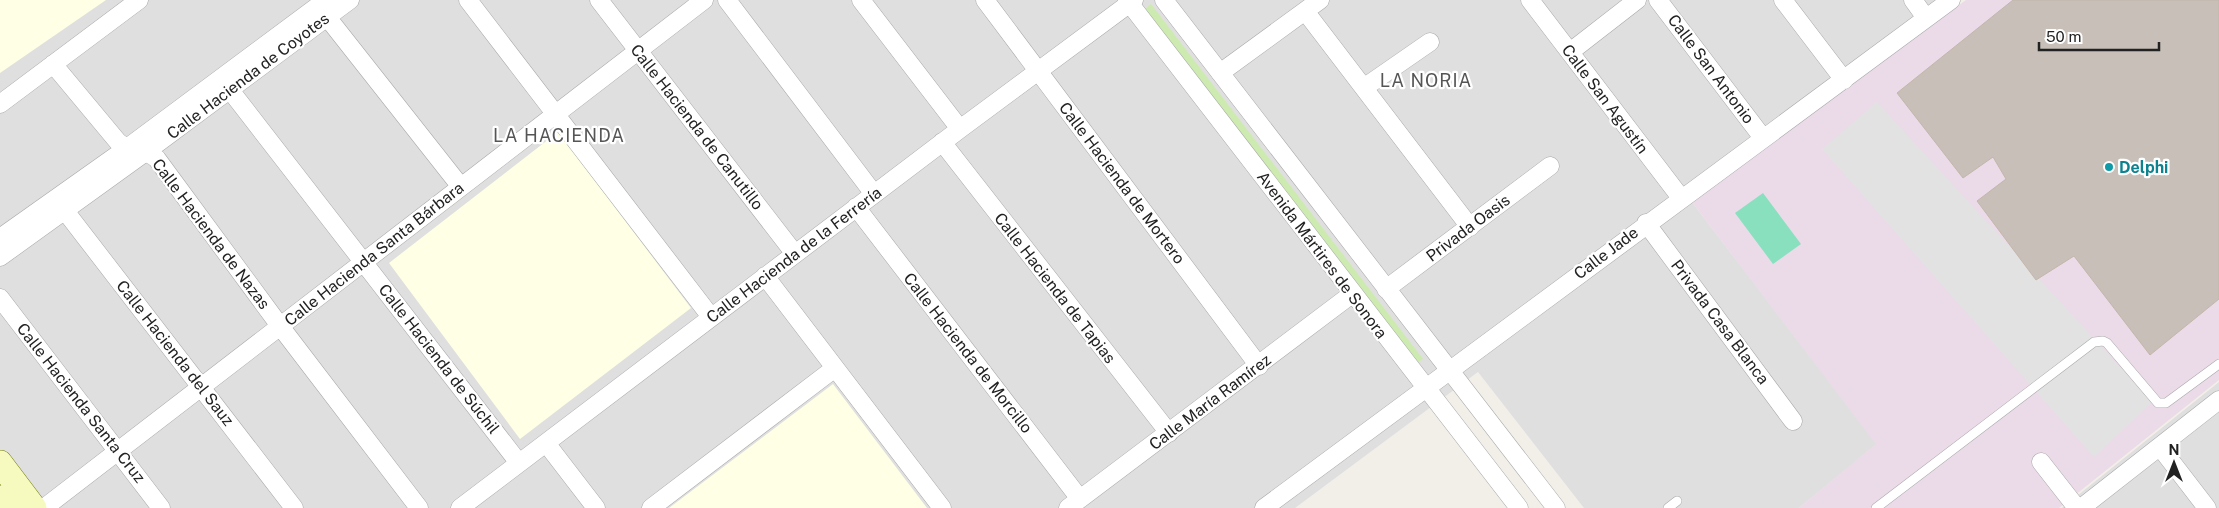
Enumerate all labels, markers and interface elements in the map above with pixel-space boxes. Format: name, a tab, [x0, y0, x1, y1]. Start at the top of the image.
street label: Calle Hacienda de Coyotes	[163, 9, 333, 143]
street label: Calle San Antonio	[1664, 11, 1758, 127]
scale bar	[2039, 20, 2159, 52]
text: 50 m	[2046, 28, 2081, 45]
street label: Calle Hacienda de Canutillo	[627, 41, 767, 213]
street label: Calle San Agustín	[1558, 41, 1652, 157]
district label: LA NORIA	[1380, 70, 1472, 91]
street label: Calle Hacienda de Mortero	[1055, 98, 1189, 268]
district label: LA HACIENDA	[493, 125, 625, 146]
street label: Calle Hacienda de Nazas	[148, 155, 274, 313]
place label: Delphi	[2119, 158, 2168, 177]
marker: Delphi	[2103, 161, 2115, 173]
street label: Avenida Mártires de Sonora	[1253, 168, 1391, 342]
street label: Calle Hacienda Santa Bárbara	[281, 178, 467, 330]
street label: Calle Hacienda de la Ferrería	[703, 183, 885, 327]
street label: Privada Oasis	[1422, 190, 1514, 266]
street label: Calle Hacienda de Tapias	[990, 209, 1120, 367]
street label: Calle Jade	[1570, 223, 1642, 283]
street label: Privada Casa Blanca	[1667, 256, 1773, 388]
street label: Calle Hacienda de Morcillo	[900, 269, 1036, 437]
street label: Calle Hacienda del Sauz	[112, 276, 238, 430]
street label: Calle Hacienda de Súchil	[375, 280, 503, 438]
street label: Calle Hacienda Santa Cruz	[13, 319, 149, 487]
street label: Calle María Ramírez	[1145, 350, 1275, 454]
north arrow	[2149, 438, 2199, 488]
text: N	[2169, 442, 2179, 458]

